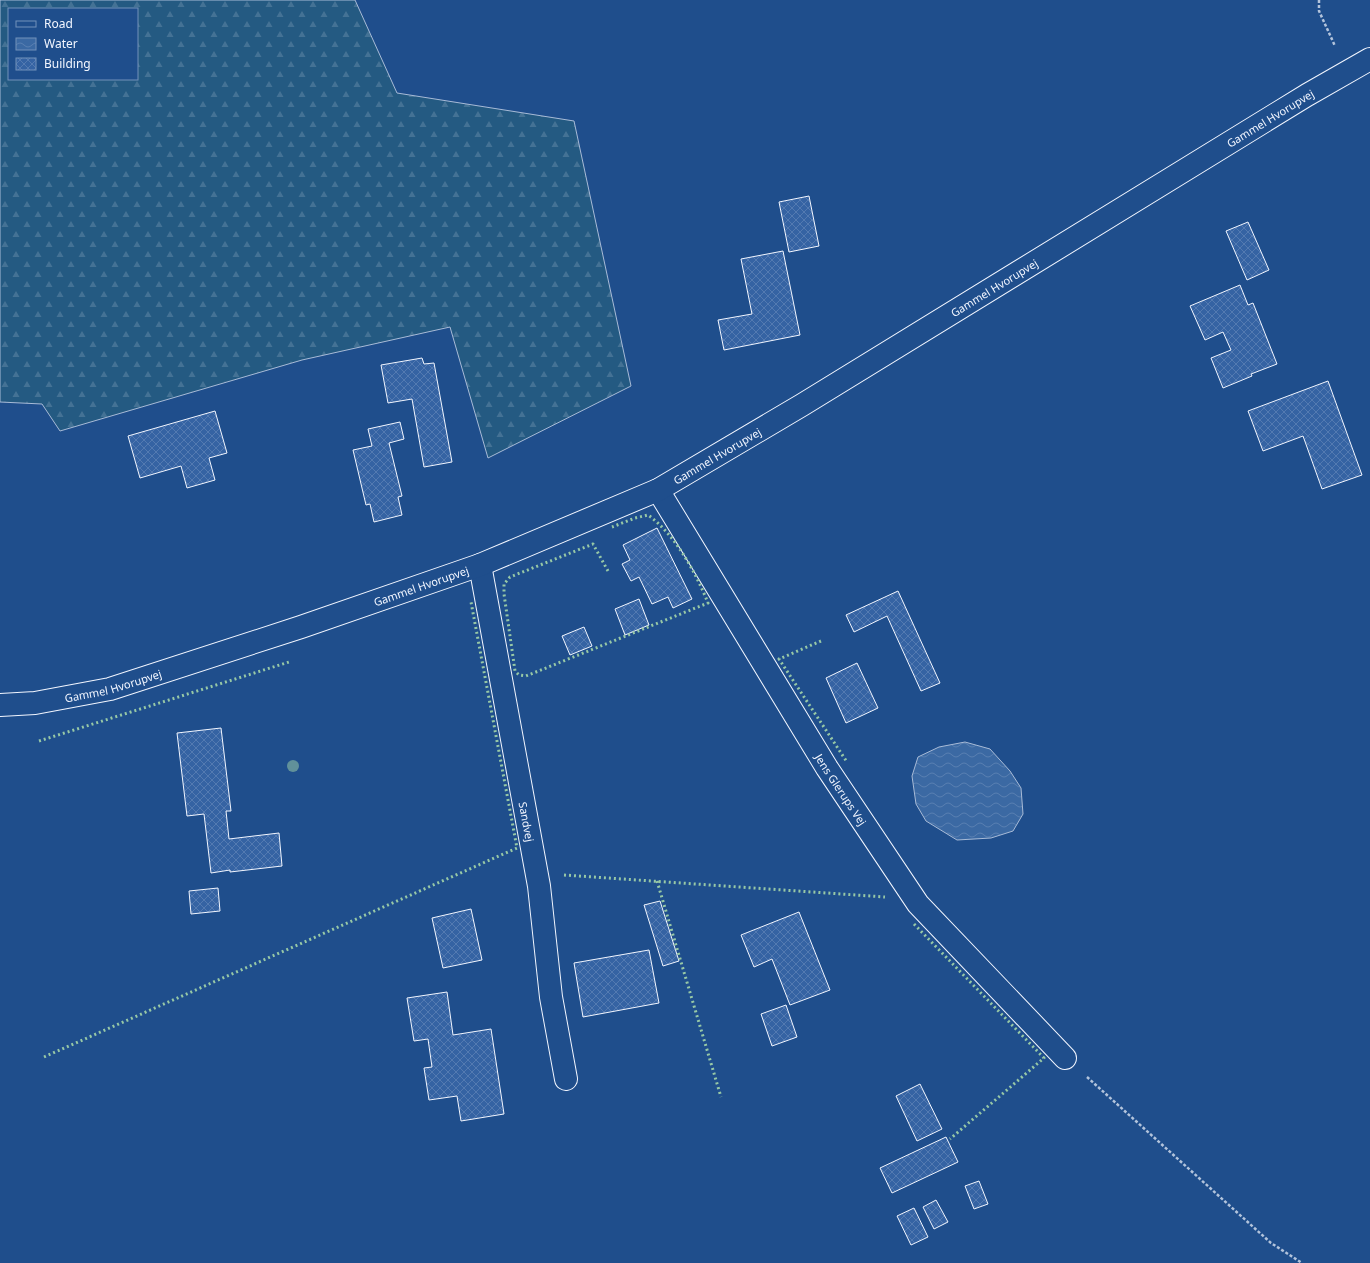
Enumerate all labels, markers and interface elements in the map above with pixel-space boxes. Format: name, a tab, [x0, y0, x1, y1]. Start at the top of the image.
legend	[8, 8, 138, 80]
text: Road	[44, 15, 73, 32]
text: Water	[44, 35, 78, 52]
text: Building	[44, 55, 91, 72]
street label: Gammel Hvorupvej	[1224, 85, 1316, 150]
street label: Gammel Hvorupvej	[947, 255, 1040, 320]
street label: Gammel Hvorupvej	[670, 424, 764, 487]
street label: Gammel Hvorupvej	[371, 562, 470, 609]
street label: Gammel Hvorupvej	[63, 665, 163, 705]
street label: Jens Glerups Vej	[812, 750, 871, 828]
street label: Sandvej	[516, 800, 538, 843]

